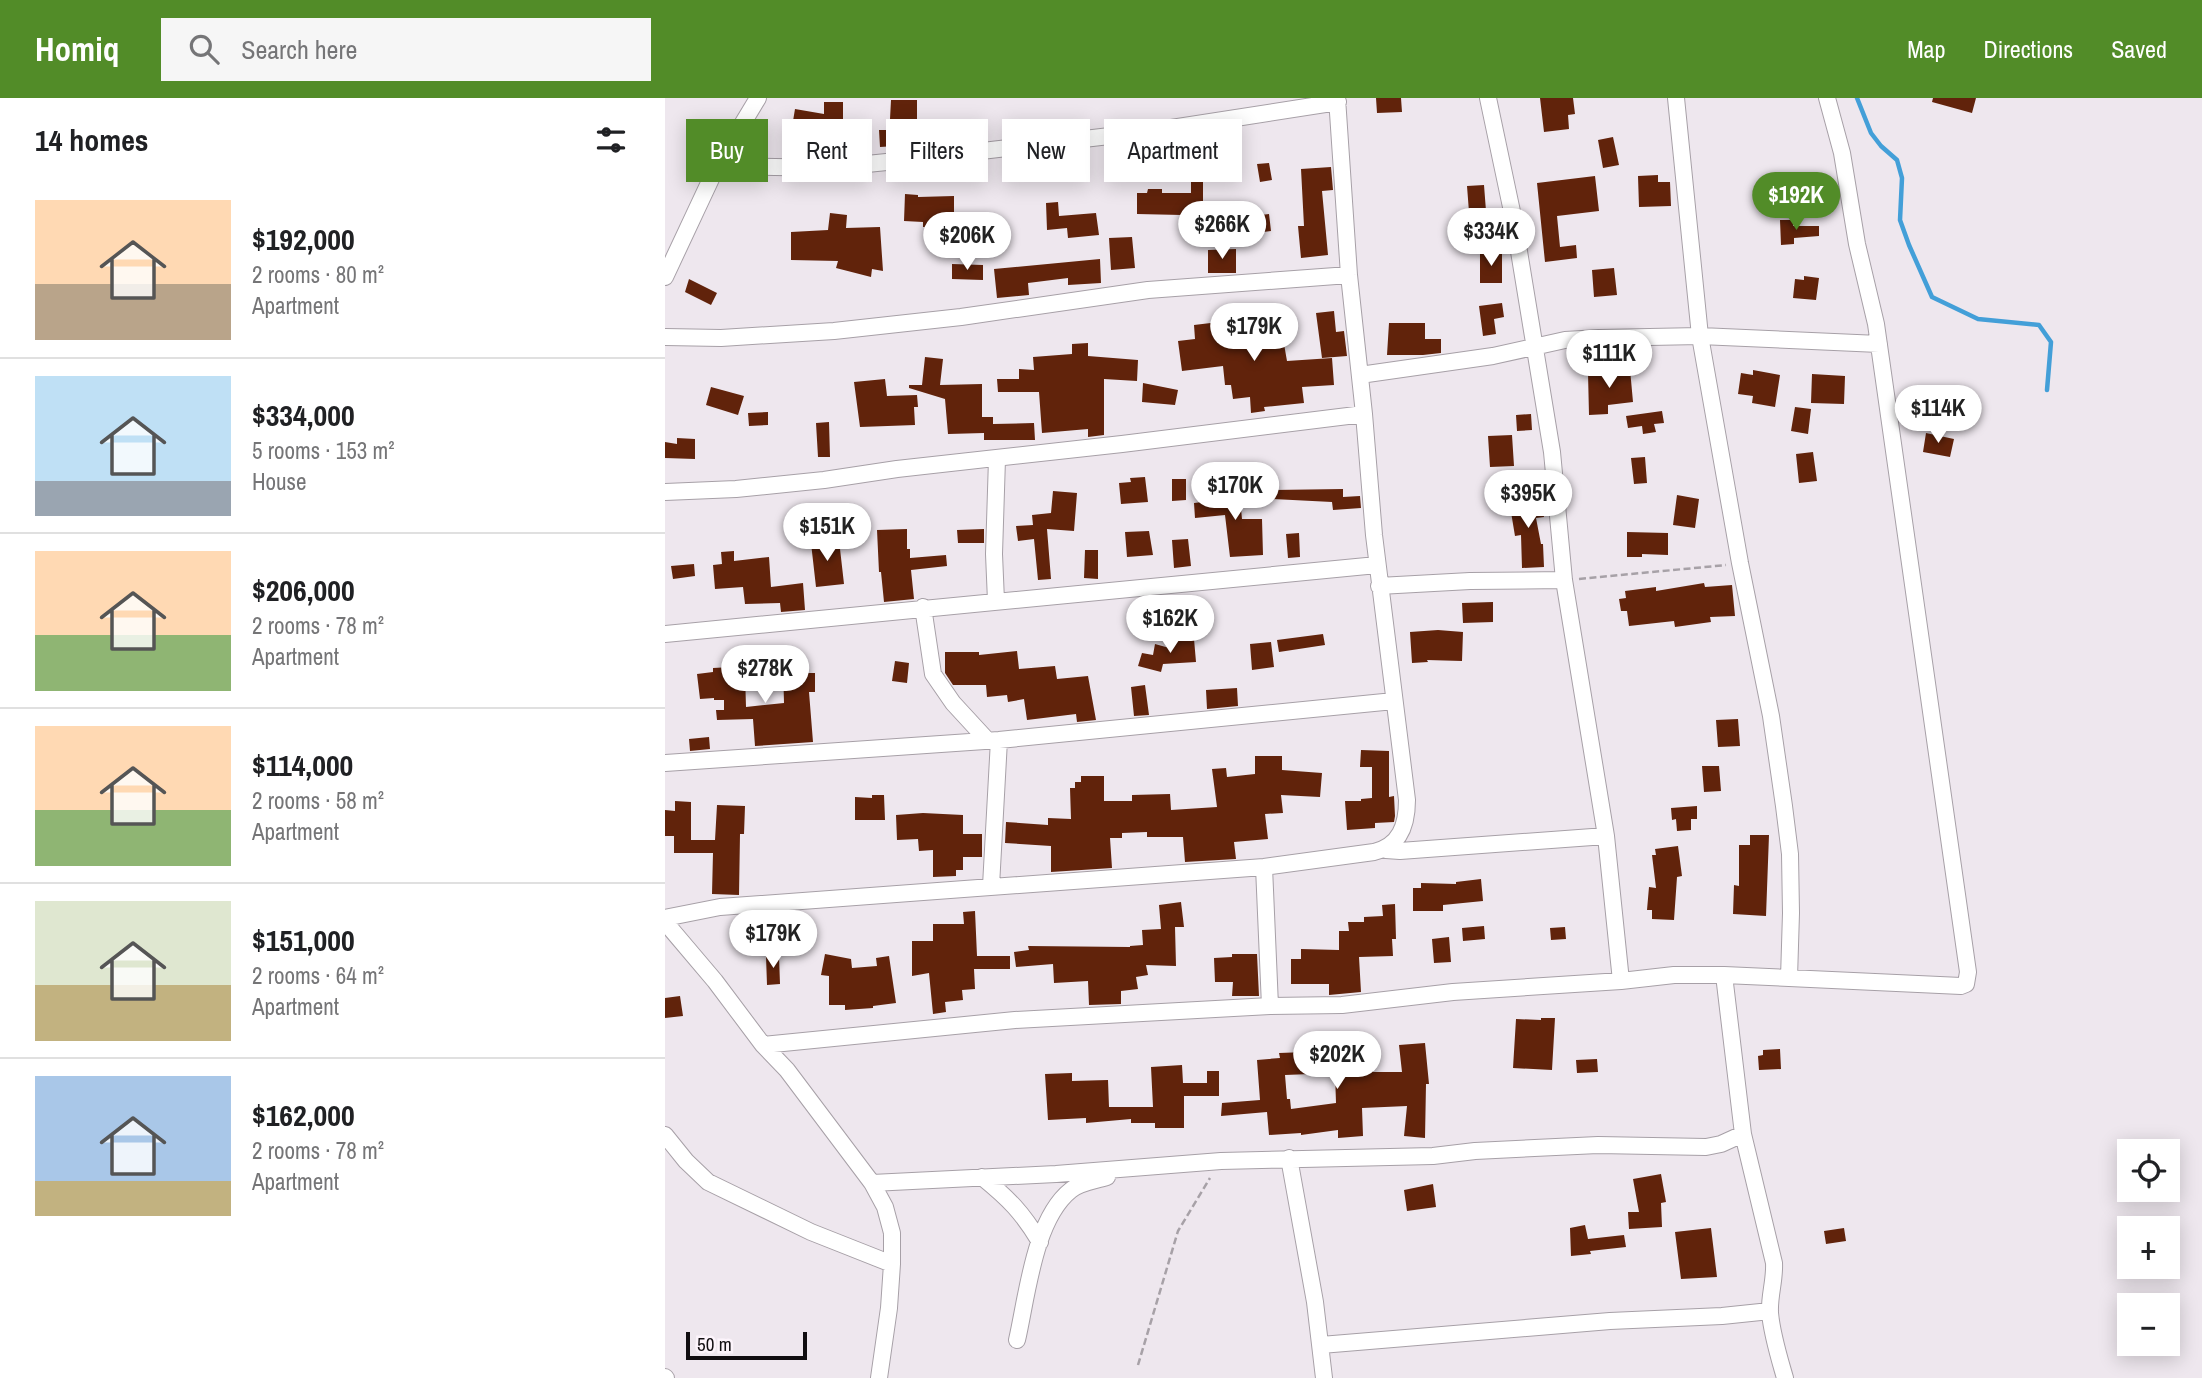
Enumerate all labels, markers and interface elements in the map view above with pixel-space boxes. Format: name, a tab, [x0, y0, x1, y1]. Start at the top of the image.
search box	[161, 18, 651, 81]
text: Homiq	[35, 27, 119, 71]
icon: search	[185, 30, 223, 68]
text: Search here	[241, 32, 357, 67]
text: Map	[1907, 33, 1945, 65]
text: Directions	[1983, 33, 2073, 65]
text: Saved	[2111, 33, 2167, 65]
chip: Buy	[686, 119, 768, 182]
chip: Rent	[782, 119, 872, 182]
chip: Filters	[886, 119, 988, 182]
chip: New	[1002, 119, 1090, 182]
chip: Apartment	[1104, 119, 1242, 182]
text: 14 homes	[35, 120, 149, 160]
icon: filters	[592, 121, 630, 159]
pin: $192K	[1747, 172, 1845, 232]
text: $192K	[1768, 179, 1824, 210]
pin: $266K	[1173, 202, 1271, 261]
text: $266K	[1194, 208, 1250, 239]
pin: $334K	[1442, 208, 1540, 268]
pin: $206K	[918, 212, 1016, 272]
text: $334K	[1463, 215, 1519, 246]
text: $192,000	[252, 219, 355, 259]
text: $206K	[939, 219, 995, 250]
icon: home	[91, 228, 175, 312]
text: 2 rooms · 80 m²	[252, 259, 384, 290]
text: Apartment	[252, 290, 339, 321]
pin: $179K	[1205, 303, 1303, 363]
text: $179K	[1226, 310, 1282, 341]
pin: $111K	[1560, 330, 1658, 390]
text: $111K	[1582, 337, 1636, 368]
pin: $114K	[1889, 386, 1987, 445]
text: $114K	[1911, 392, 1965, 423]
text: $334,000	[252, 395, 355, 435]
icon: home	[91, 404, 175, 488]
text: 5 rooms · 153 m²	[252, 435, 395, 466]
pin: $170K	[1186, 462, 1284, 522]
text: House	[252, 466, 307, 497]
text: $170K	[1207, 469, 1263, 500]
pin: $395K	[1479, 470, 1577, 530]
text: $395K	[1500, 477, 1556, 508]
pin: $151K	[778, 504, 876, 563]
text: $151K	[799, 510, 855, 541]
text: $206,000	[252, 570, 355, 610]
icon: home	[91, 579, 175, 663]
pin: $162K	[1121, 596, 1219, 655]
text: $162K	[1142, 602, 1198, 633]
text: 2 rooms · 78 m²	[252, 610, 384, 641]
text: Apartment	[252, 641, 339, 672]
pin: $278K	[716, 646, 814, 705]
text: $278K	[737, 652, 793, 683]
text: $114,000	[252, 745, 353, 785]
icon: home	[91, 754, 175, 838]
text: 2 rooms · 58 m²	[252, 785, 384, 816]
text: Apartment	[252, 816, 339, 847]
pin: $179K	[724, 910, 822, 970]
text: $179K	[745, 917, 801, 948]
text: $151,000	[252, 920, 355, 960]
icon: home	[91, 929, 175, 1013]
text: 2 rooms · 64 m²	[252, 960, 384, 991]
text: Apartment	[252, 991, 339, 1022]
pin: $202K	[1288, 1032, 1386, 1091]
text: $202K	[1309, 1038, 1365, 1069]
text: $162,000	[252, 1095, 355, 1135]
icon: home	[91, 1104, 175, 1188]
text: 2 rooms · 78 m²	[252, 1135, 384, 1166]
map controls	[2117, 1139, 2180, 1356]
button: locate	[2117, 1139, 2180, 1202]
text: Apartment	[252, 1166, 339, 1197]
button: +	[2117, 1216, 2180, 1279]
button: −	[2117, 1293, 2180, 1356]
scale bar	[686, 1329, 807, 1361]
text: 50 m	[697, 1331, 732, 1357]

